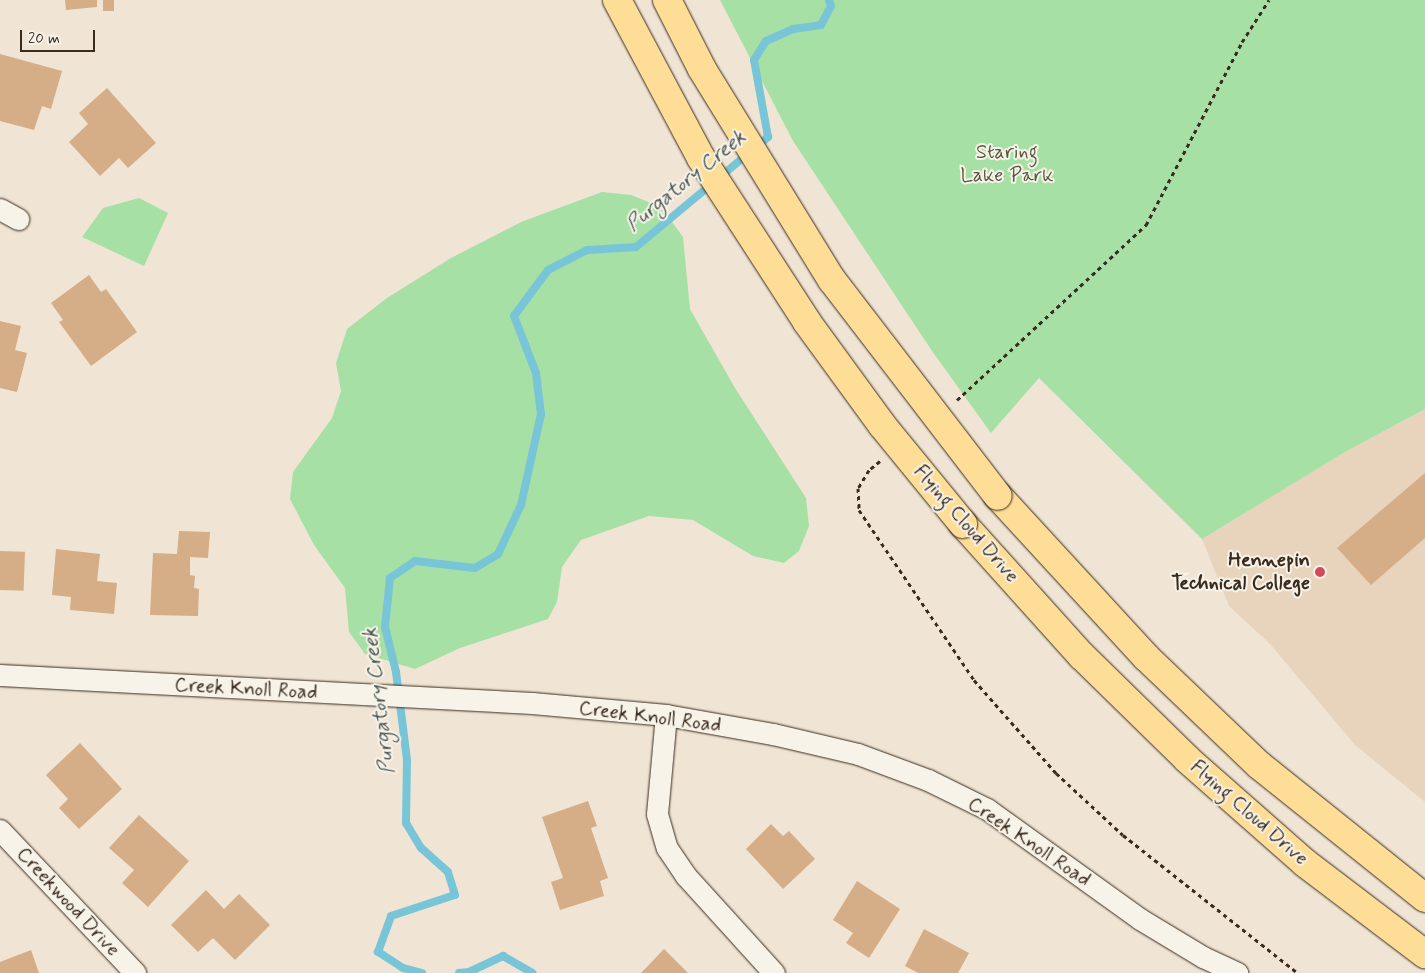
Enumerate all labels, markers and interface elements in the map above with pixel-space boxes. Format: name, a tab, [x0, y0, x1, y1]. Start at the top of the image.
scale bar	[22, 20, 98, 52]
text: 20 m	[28, 29, 60, 49]
water label: Purgatory Creek	[621, 125, 751, 237]
park label: Staring Lake Park	[963, 141, 1051, 188]
street label: Flying Cloud Drive	[908, 460, 1024, 588]
place label: Hennepin Technical College	[1170, 548, 1310, 595]
marker: Hennepin Technical College	[1314, 566, 1326, 578]
water label: Purgatory Creek	[358, 626, 400, 776]
street label: Creek Knoll Road	[174, 673, 318, 705]
street label: Creek Knoll Road	[578, 696, 722, 738]
street label: Flying Cloud Drive	[1185, 755, 1313, 871]
street label: Creek Knoll Road	[963, 792, 1095, 892]
street label: Creekwood Drive	[12, 843, 124, 961]

